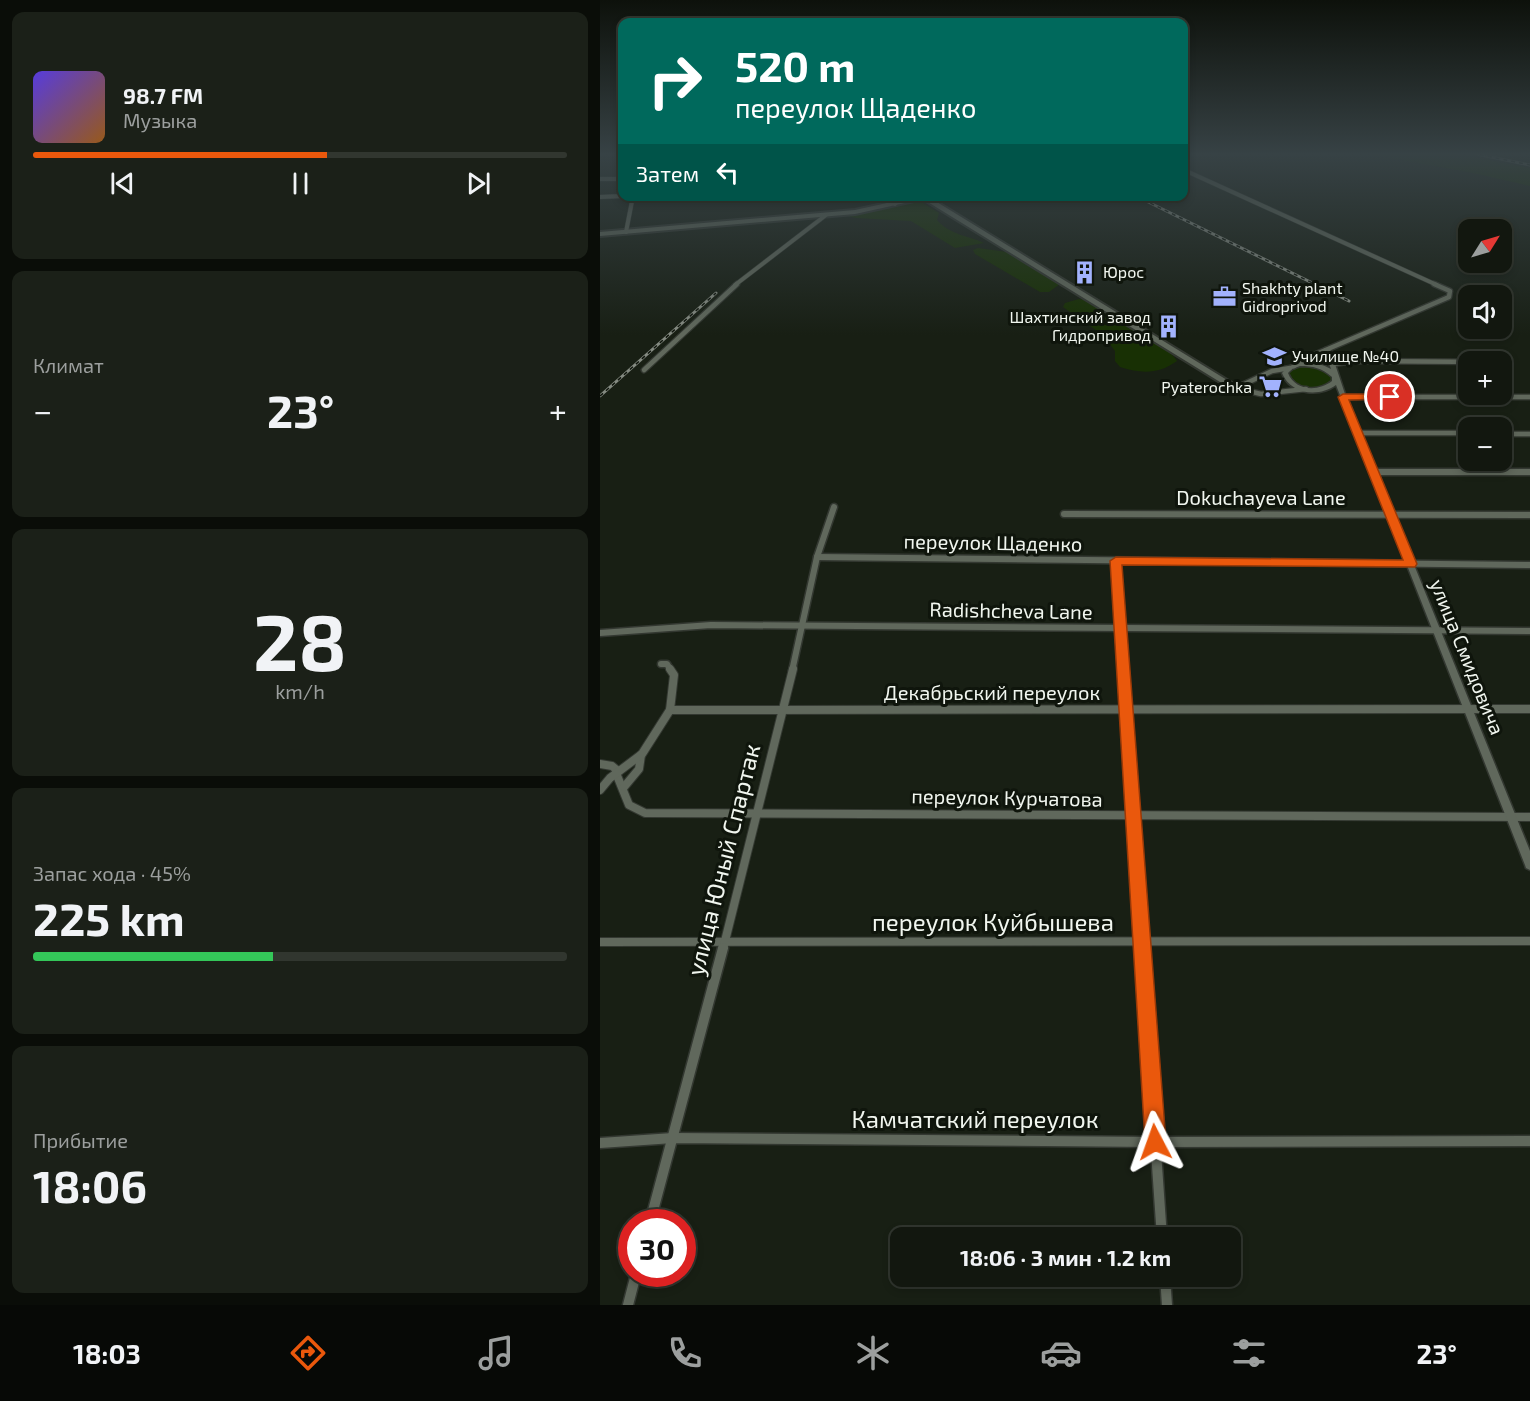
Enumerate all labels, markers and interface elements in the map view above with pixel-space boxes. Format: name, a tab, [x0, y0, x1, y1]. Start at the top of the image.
text: 520 m	[735, 40, 855, 90]
icon: right	[636, 42, 714, 120]
text: 98.7 FM	[123, 82, 203, 108]
text: переулок Щаденко	[735, 91, 976, 123]
text: Музыка	[123, 108, 197, 132]
icon: left	[711, 156, 744, 189]
text: Затем	[636, 160, 699, 186]
icon: previous	[106, 167, 139, 200]
icon: pause	[284, 167, 317, 200]
icon: next	[462, 167, 495, 200]
north arrow	[1458, 219, 1512, 273]
map controls	[1458, 219, 1512, 471]
building icon: Юрос	[1072, 259, 1098, 285]
place label: Юрос	[1103, 262, 1144, 281]
place label: Shakhty plant Gidroprivod	[1242, 278, 1342, 315]
office icon: Shakhty plant Gidroprivod	[1211, 284, 1237, 310]
button: sound	[1458, 285, 1512, 339]
place label: Шахтинский завод Гидропривод	[1010, 307, 1151, 344]
building icon: Шахтинский завод Гидропривод	[1156, 313, 1182, 339]
school or university icon: Училище №40	[1261, 343, 1287, 369]
place label: Училище №40	[1292, 346, 1399, 365]
button: +	[1458, 351, 1512, 405]
text: Климат	[33, 353, 104, 377]
pin	[1364, 371, 1415, 422]
supermarket icon: Pyaterochka	[1257, 374, 1283, 400]
place label: Pyaterochka	[1161, 377, 1252, 396]
icon: arrive	[1373, 380, 1406, 413]
text: 23°	[267, 383, 334, 437]
text: −	[33, 390, 52, 430]
text: +	[549, 390, 567, 430]
button: −	[1458, 417, 1512, 471]
street label: Dokuchayeva Lane	[1176, 485, 1346, 509]
street label: переулок Щаденко	[903, 528, 1083, 557]
street label: улица Смидовича	[1425, 575, 1510, 738]
text: 28	[253, 593, 347, 687]
street label: Radishcheva Lane	[929, 597, 1093, 623]
text: km/h	[275, 679, 325, 703]
street label: Декабрьский переулок	[884, 680, 1100, 705]
street label: улица Юный Спартак	[680, 741, 766, 979]
street label: переулок Курчатова	[911, 783, 1103, 812]
text: Запас хода · 45%	[33, 861, 191, 885]
text: 225 km	[33, 891, 185, 945]
street label: переулок Куйбышева	[872, 907, 1114, 937]
street label: Камчатский переулок	[851, 1104, 1099, 1134]
position arrow	[1123, 1110, 1187, 1174]
text: Прибытие	[33, 1128, 128, 1152]
text: 18:06	[33, 1158, 147, 1212]
speed limit sign: 30	[618, 1209, 696, 1287]
text: 18:06 · 3 мин · 1.2 km	[960, 1244, 1171, 1270]
icon: directions	[287, 1332, 329, 1374]
icon: music	[475, 1332, 517, 1374]
icon: phone	[664, 1332, 706, 1374]
icon: climate	[852, 1332, 894, 1374]
icon: car	[1040, 1332, 1082, 1374]
icon: filters	[1228, 1332, 1270, 1374]
text: 18:03	[73, 1337, 141, 1369]
text: 23°	[1417, 1337, 1457, 1369]

